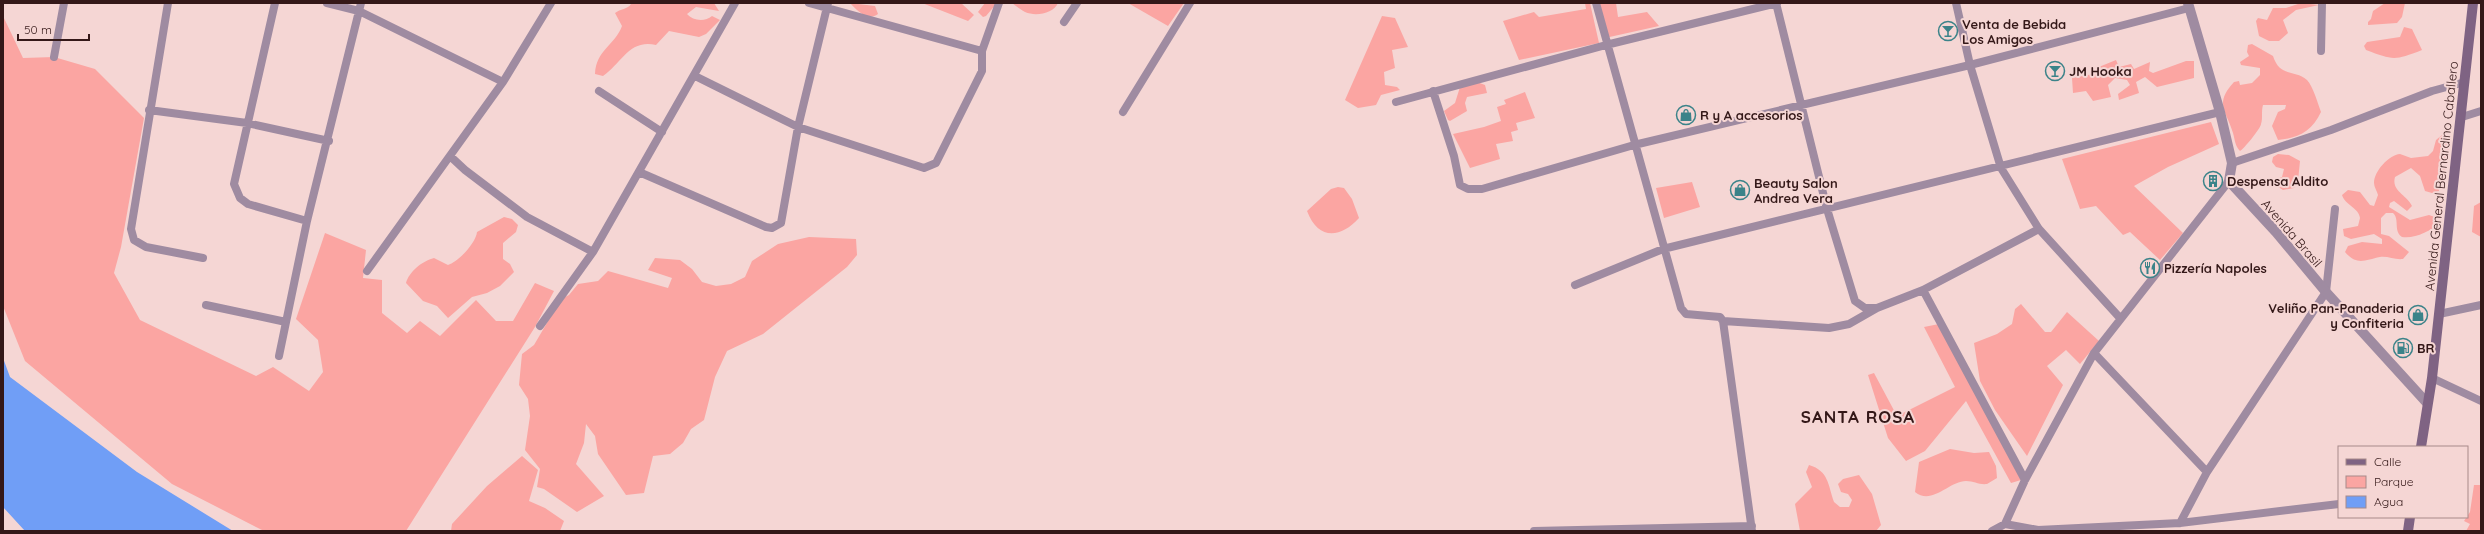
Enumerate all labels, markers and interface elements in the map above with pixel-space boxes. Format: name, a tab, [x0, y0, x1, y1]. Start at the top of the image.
scale bar	[18, 16, 89, 42]
place label: Venta de Bebida Los Amigos	[1962, 16, 2066, 47]
bar icon: Venta de Bebida Los Amigos	[1937, 20, 1959, 42]
text: 50 m	[24, 22, 52, 37]
bar icon: JM Hooka	[2044, 60, 2066, 82]
street label: Avenida General Bernardino Caballero	[2421, 60, 2461, 292]
place label: JM Hooka	[2069, 63, 2132, 79]
shop icon: R y A accesorios	[1675, 104, 1697, 126]
place label: R y A accesorios	[1700, 107, 1803, 123]
building icon: Despensa Aldito	[2202, 170, 2224, 192]
place label: Despensa Aldito	[2227, 173, 2328, 189]
place label: Beauty Salon Andrea Vera	[1754, 175, 1838, 206]
shop icon: Beauty Salon Andrea Vera	[1729, 179, 1751, 201]
street label: Avenida Brasil	[2258, 196, 2326, 270]
restaurant icon: Pizzería Napoles	[2139, 257, 2161, 279]
place label: Pizzería Napoles	[2164, 260, 2267, 276]
place label: Veliño Pan-Panaderia y Confiteria	[2268, 300, 2404, 331]
shop icon: Veliño Pan-Panaderia y Confiteria	[2407, 304, 2429, 326]
fuel station icon: BR	[2392, 337, 2414, 359]
place label: BR	[2417, 340, 2435, 356]
district label: SANTA ROSA	[1801, 406, 1915, 427]
legend	[2338, 446, 2468, 518]
text: Calle	[2374, 454, 2402, 469]
text: Parque	[2374, 474, 2414, 489]
text: Agua	[2374, 494, 2403, 509]

